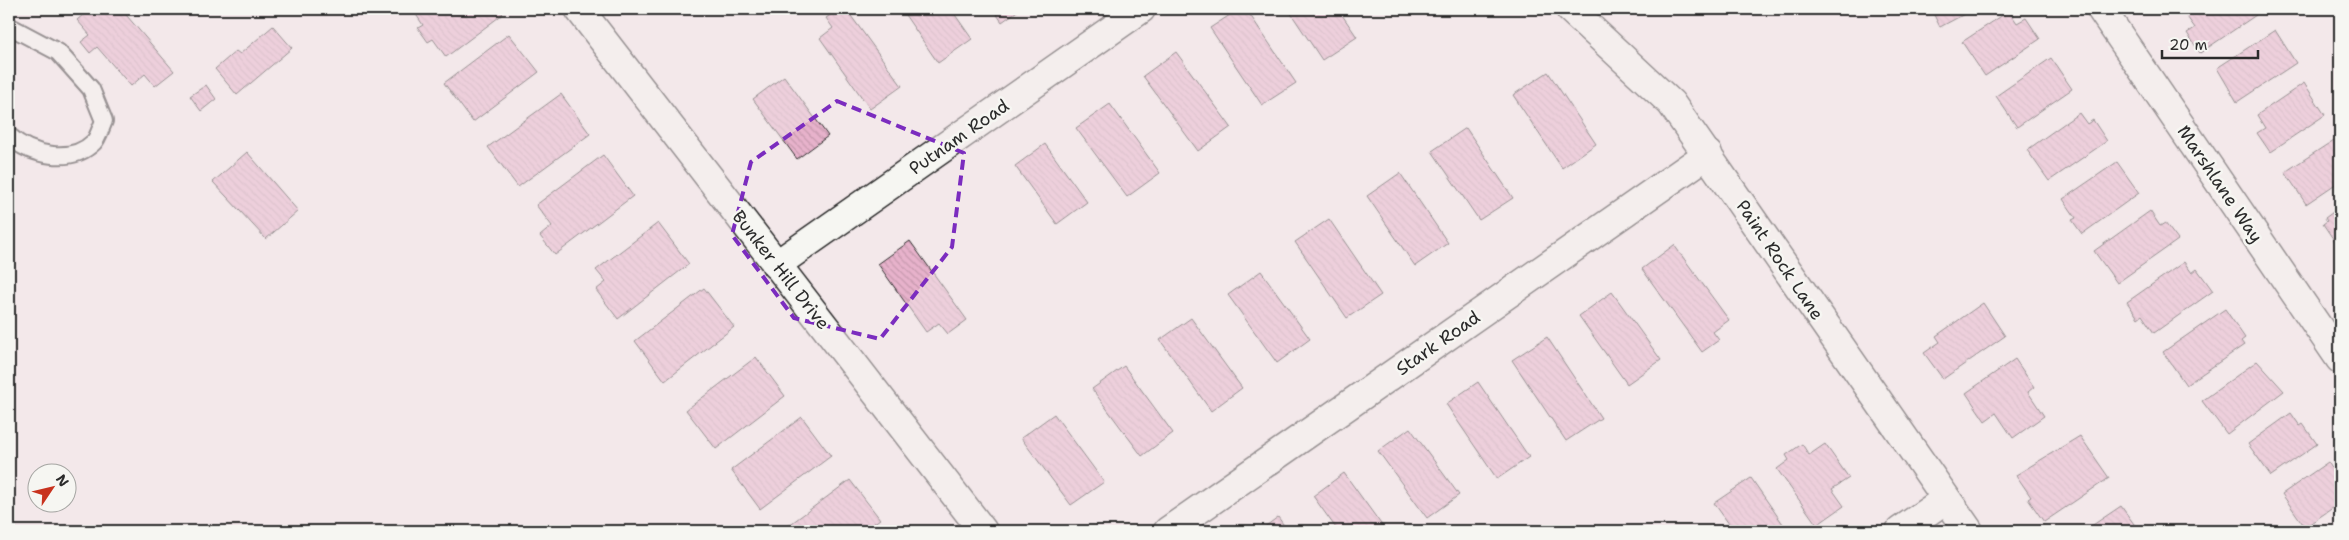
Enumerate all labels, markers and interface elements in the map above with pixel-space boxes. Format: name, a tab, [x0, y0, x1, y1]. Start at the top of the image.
scale bar	[2162, 28, 2258, 60]
text: 20 m	[2169, 35, 2208, 55]
street label: Putnam Road	[904, 94, 1014, 180]
street label: Marshlane Way	[2172, 120, 2268, 248]
street label: Paint Rock Lane	[1731, 195, 1829, 325]
street label: Bunker Hill Drive	[727, 205, 835, 335]
street label: Stark Road	[1391, 305, 1485, 381]
north arrow	[28, 462, 78, 512]
text: N	[52, 471, 73, 490]

